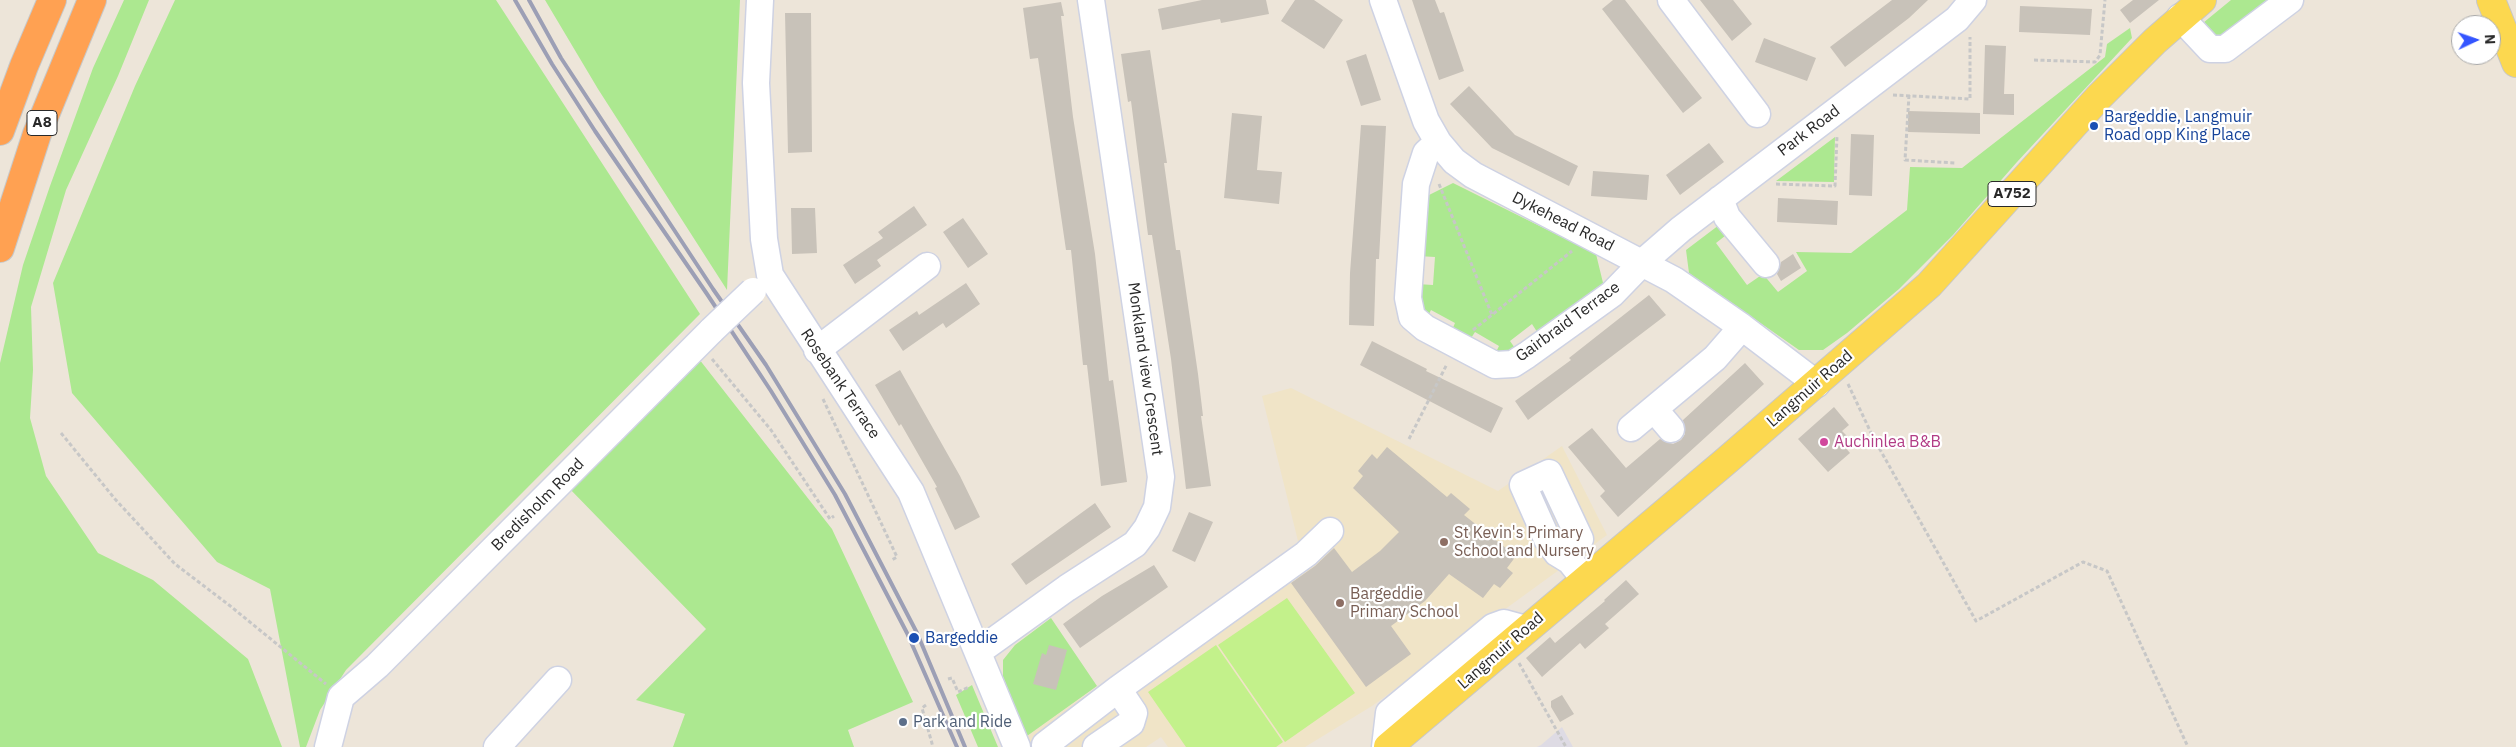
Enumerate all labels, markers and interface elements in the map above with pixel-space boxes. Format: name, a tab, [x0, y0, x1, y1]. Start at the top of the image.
north arrow	[2451, 15, 2501, 65]
text: N	[2481, 34, 2499, 45]
street label: Park Road	[1774, 101, 1844, 161]
place label: Bargeddie, Langmuir Road opp King Place	[2104, 107, 2252, 145]
road number: A8	[27, 110, 57, 136]
marker: Bargeddie, Langmuir Road opp King Place	[2088, 120, 2100, 132]
road number: A752	[1988, 182, 2036, 206]
street label: Dykehead Road	[1509, 188, 1617, 256]
street label: Gairbraid Terrace	[1512, 278, 1624, 366]
street label: Monkland view Crescent	[1123, 281, 1167, 457]
street label: Rosebank Terrace	[796, 325, 884, 443]
street label: Langmuir Road	[1763, 346, 1857, 432]
place label: Auchinlea B&B	[1834, 432, 1941, 452]
marker: Auchinlea B&B	[1818, 436, 1830, 448]
street label: Bredisholm Road	[488, 455, 588, 555]
place label: St Kevin's Primary School and Nursery	[1454, 523, 1594, 561]
marker: St Kevin's Primary School and Nursery	[1438, 536, 1450, 548]
place label: Bargeddie Primary School	[1350, 584, 1458, 622]
marker: Bargeddie Primary School	[1334, 597, 1346, 609]
street label: Langmuir Road	[1454, 608, 1548, 694]
place label: Bargeddie	[925, 628, 998, 648]
marker: Bargeddie	[907, 631, 921, 645]
place label: Park and Ride	[913, 712, 1012, 732]
marker: Park and Ride	[897, 716, 909, 728]

